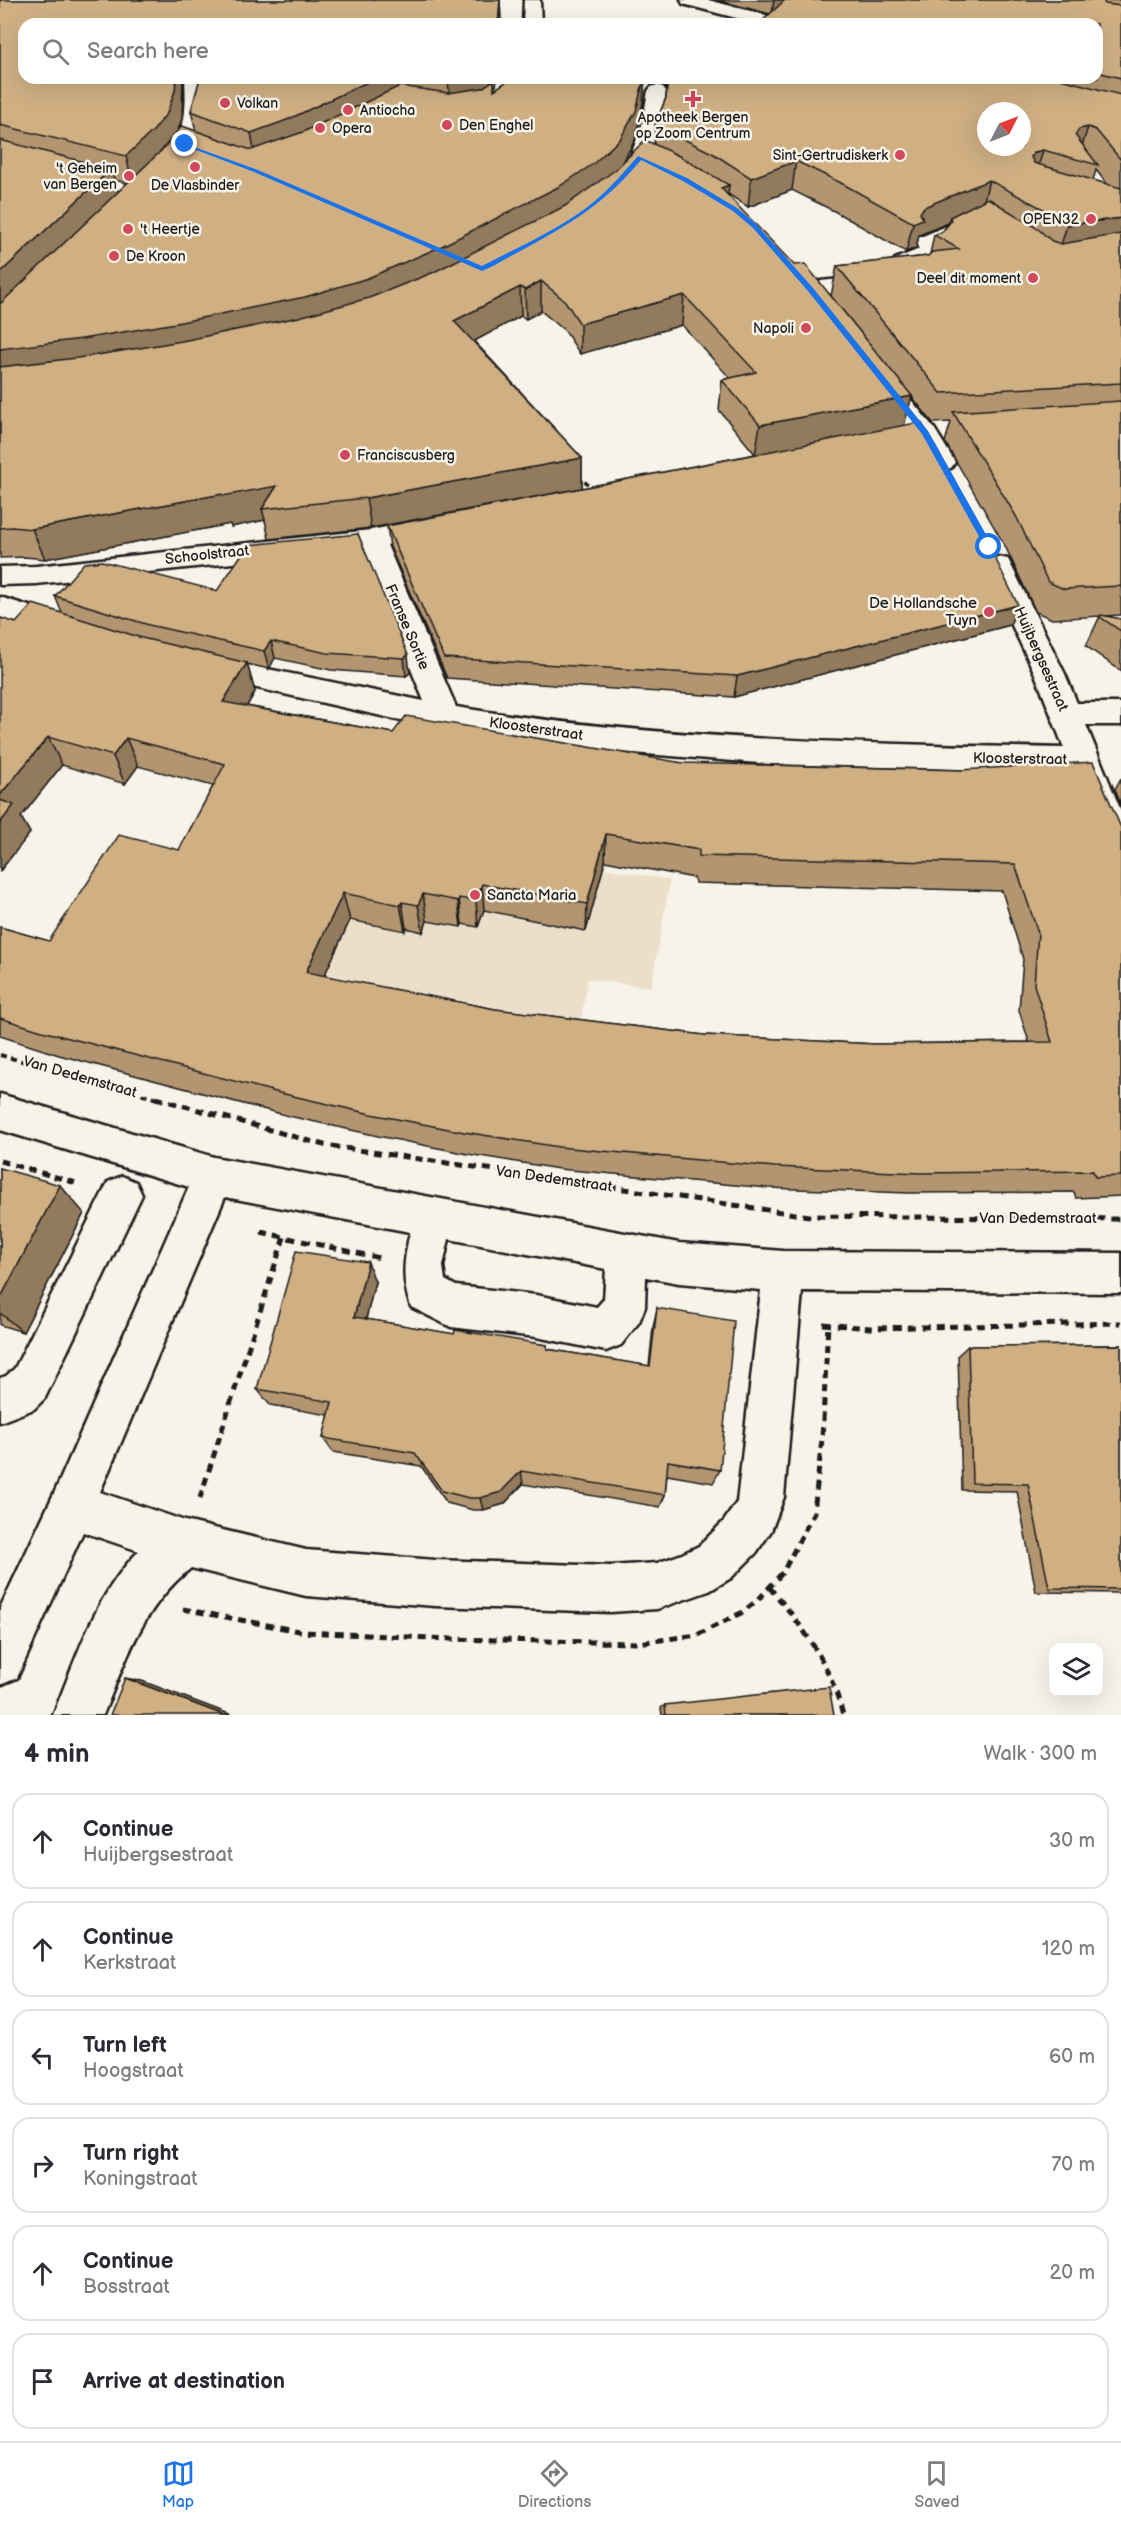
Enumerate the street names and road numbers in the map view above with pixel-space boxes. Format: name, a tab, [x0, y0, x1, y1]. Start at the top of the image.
street label: Schoolstraat	[164, 541, 250, 569]
street label: Franse Sortie	[380, 581, 434, 673]
street label: Huijbergsestraat	[1009, 604, 1073, 715]
street label: Kloosterstraat	[488, 713, 585, 745]
street label: Kloosterstraat	[973, 749, 1068, 769]
street label: Van Dedemstraat	[21, 1052, 139, 1102]
street label: Van Dedemstraat	[495, 1161, 614, 1197]
street label: Van Dedemstraat	[979, 1209, 1097, 1228]

